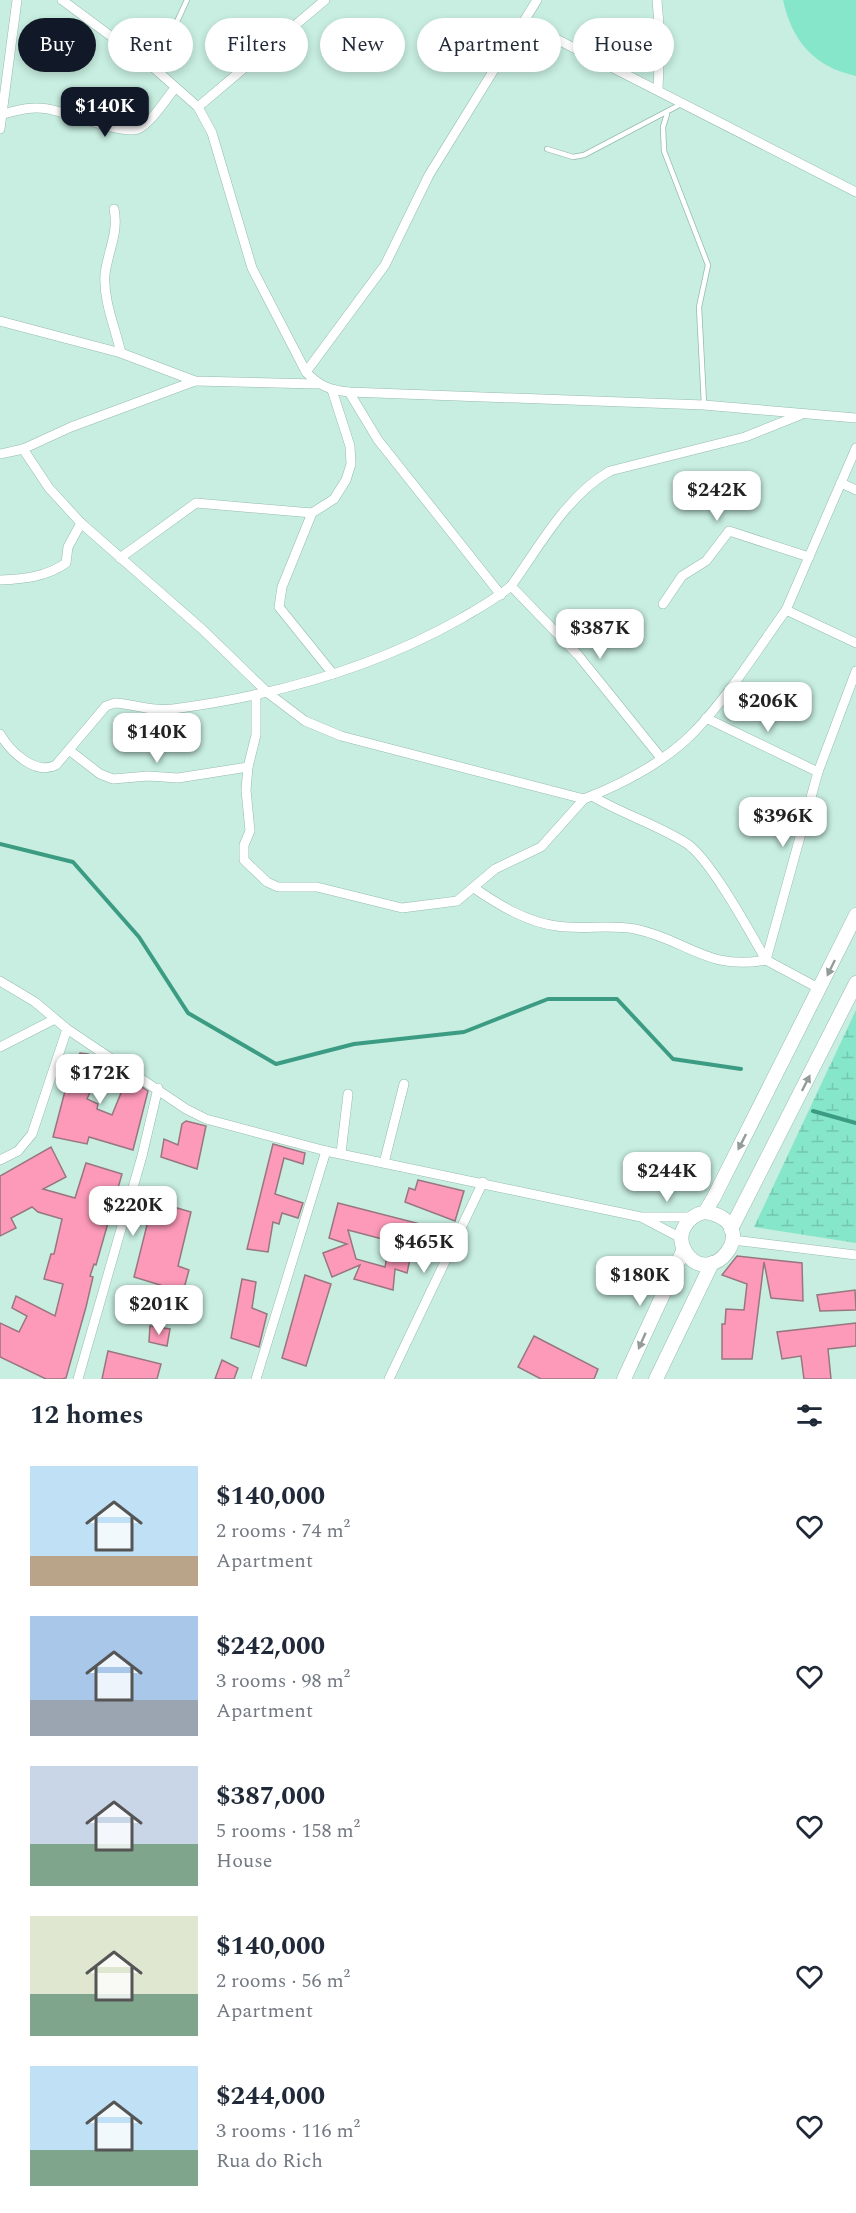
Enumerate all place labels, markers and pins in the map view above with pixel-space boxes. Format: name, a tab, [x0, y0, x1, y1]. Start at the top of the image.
pin: $140K	[63, 87, 147, 138]
pin: $242K	[675, 471, 759, 522]
pin: $387K	[558, 609, 642, 660]
pin: $206K	[726, 682, 810, 733]
pin: $140K	[115, 713, 199, 764]
pin: $396K	[741, 797, 825, 848]
pin: $172K	[58, 1054, 142, 1105]
pin: $244K	[625, 1152, 709, 1203]
pin: $220K	[91, 1186, 175, 1237]
pin: $465K	[382, 1223, 466, 1274]
pin: $180K	[598, 1256, 682, 1307]
pin: $201K	[117, 1285, 201, 1336]

